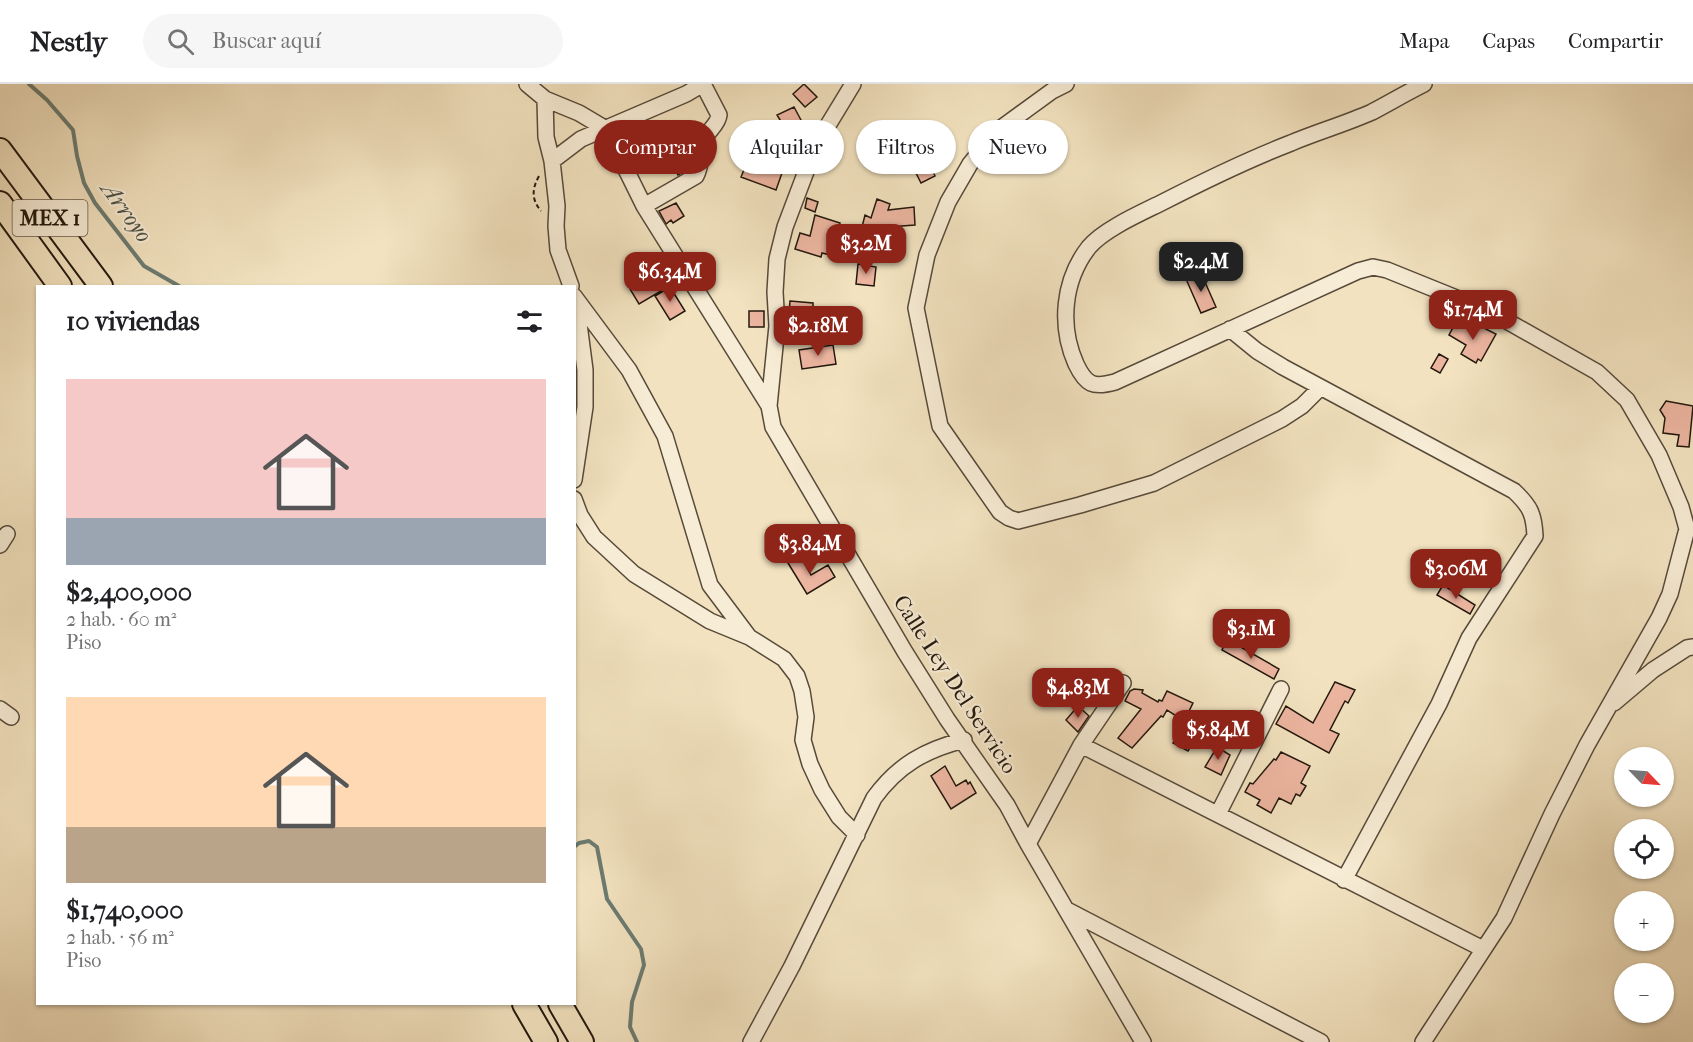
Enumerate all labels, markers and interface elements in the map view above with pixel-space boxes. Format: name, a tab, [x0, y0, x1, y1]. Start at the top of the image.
search box	[143, 14, 563, 68]
text: Nestly	[30, 25, 107, 58]
icon: search	[164, 25, 197, 58]
text: Buscar aquí	[212, 28, 321, 54]
text: Mapa	[1399, 29, 1449, 53]
text: Capas	[1482, 29, 1535, 53]
text: Compartir	[1568, 29, 1663, 53]
chip: Comprar	[594, 120, 717, 174]
chip: Alquilar	[729, 120, 844, 174]
chip: Filtros	[856, 120, 956, 174]
chip: Nuevo	[968, 120, 1068, 174]
water label: Arroyo	[94, 174, 158, 248]
road number: MEX 1	[13, 200, 88, 236]
pin: $3.2M	[824, 224, 908, 275]
text: $3.2M	[840, 232, 892, 255]
pin: $2.4M	[1159, 242, 1243, 293]
text: $2.4M	[1173, 250, 1229, 273]
pin: $6.34M	[621, 252, 719, 303]
text: $6.34M	[638, 260, 702, 283]
pin: $1.74M	[1424, 290, 1522, 341]
text: $1.74M	[1443, 298, 1503, 321]
icon: filters	[513, 305, 546, 338]
text: 10 viviendas	[66, 306, 200, 337]
pin: $2.18M	[769, 306, 867, 357]
text: $2.18M	[788, 314, 848, 337]
icon: home	[252, 418, 360, 526]
pin: $3.84M	[761, 524, 859, 575]
text: $3.84M	[778, 532, 842, 555]
pin: $3.06M	[1407, 549, 1505, 600]
text: $3.06M	[1424, 557, 1488, 580]
text: $2,400,000	[66, 577, 192, 608]
street label: Calle Ley Del Servicio	[888, 590, 1023, 779]
text: 2 hab. · 60 m²	[66, 608, 176, 631]
pin: $3.1M	[1209, 609, 1293, 660]
text: $3.1M	[1227, 617, 1275, 640]
text: Piso	[66, 631, 102, 654]
pin: $4.83M	[1029, 668, 1127, 719]
text: $4.83M	[1046, 676, 1110, 699]
pin: $5.84M	[1169, 710, 1267, 761]
text: $5.84M	[1186, 718, 1250, 741]
icon: home	[252, 736, 360, 844]
north arrow	[1614, 747, 1674, 807]
map controls	[1614, 747, 1674, 1023]
button: locate	[1614, 819, 1674, 879]
button: +	[1614, 891, 1674, 951]
text: $1,740,000	[66, 895, 184, 926]
text: 2 hab. · 56 m²	[66, 926, 174, 949]
text: Piso	[66, 949, 102, 972]
button: −	[1614, 963, 1674, 1023]

